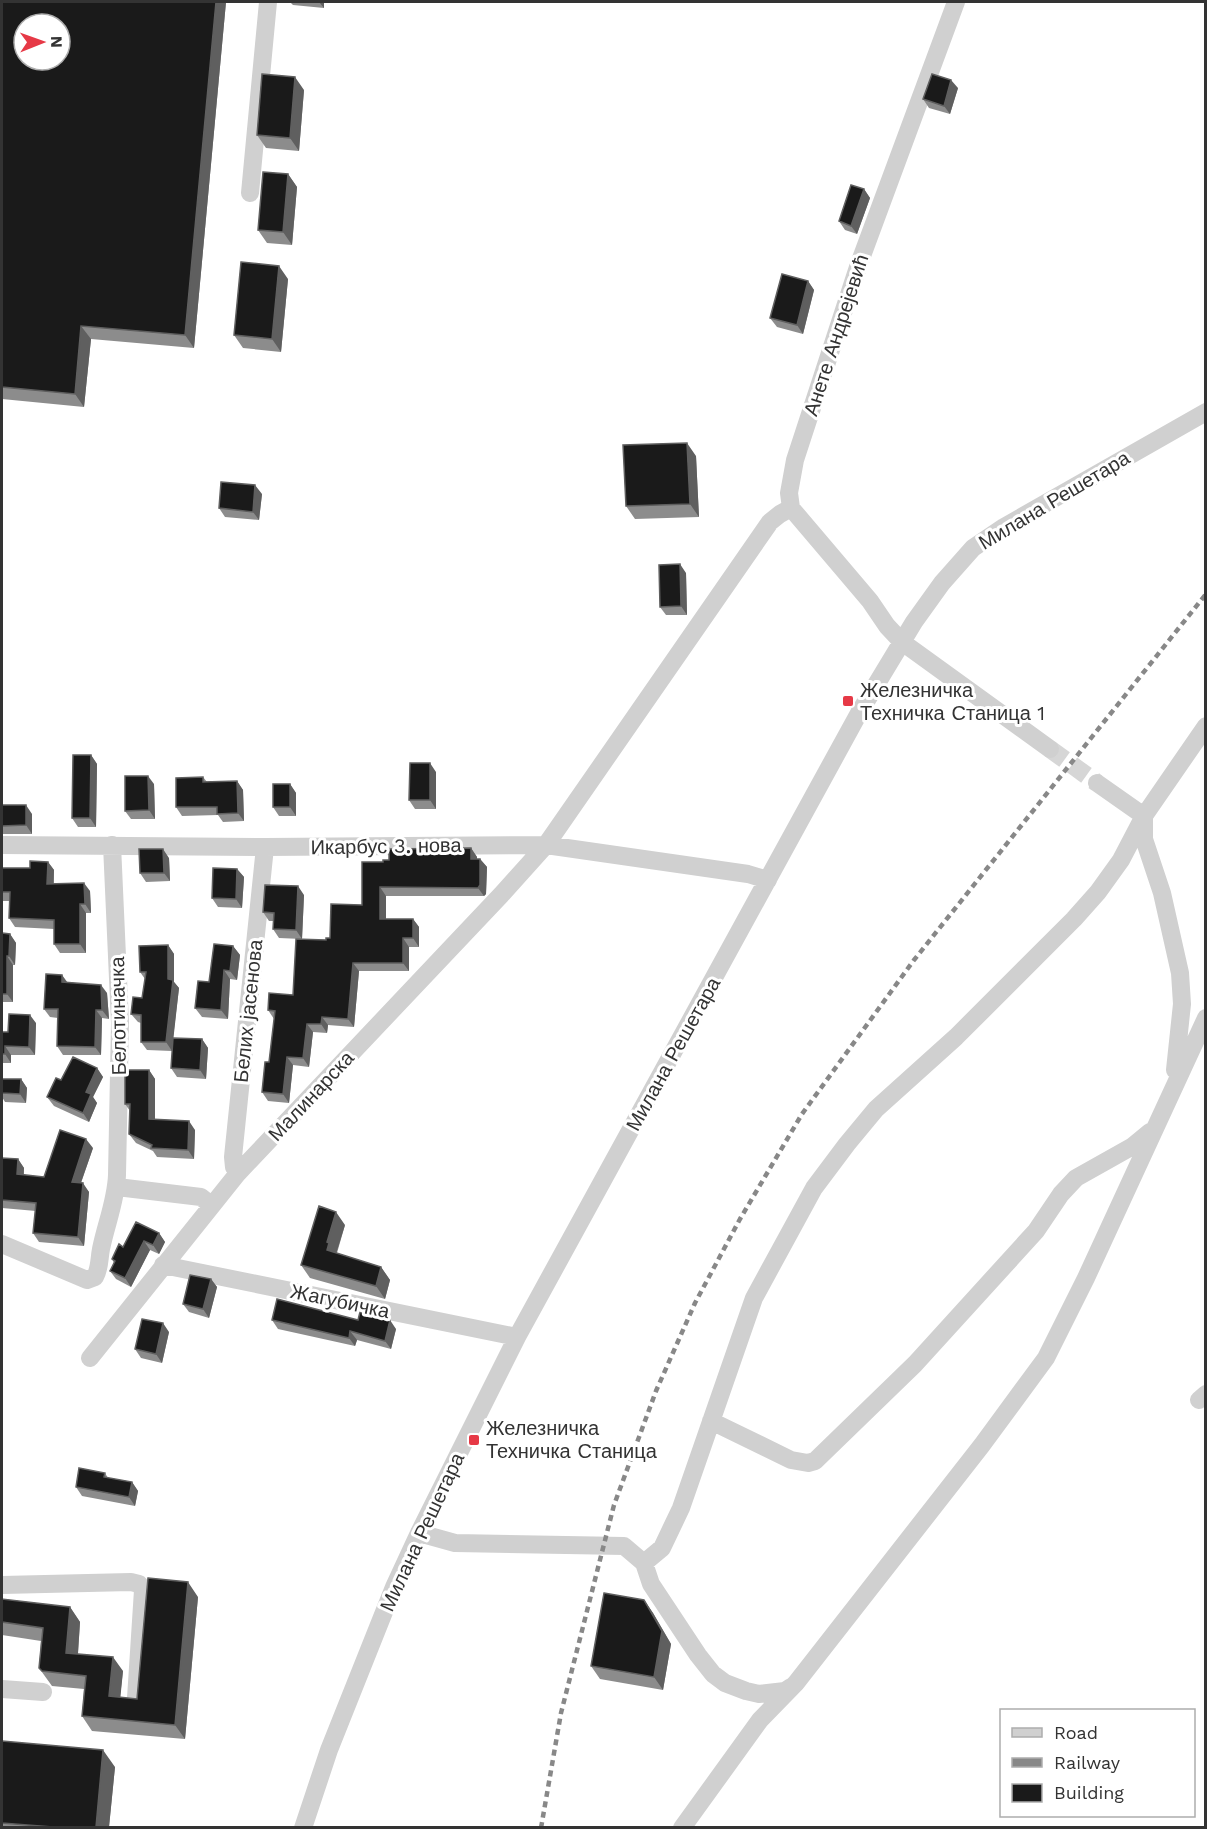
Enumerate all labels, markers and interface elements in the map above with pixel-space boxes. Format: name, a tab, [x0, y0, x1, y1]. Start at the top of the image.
north arrow	[12, 12, 72, 72]
text: N	[47, 36, 66, 48]
street label: Анете Андрејевић	[799, 251, 873, 419]
street label: Милана Решетара	[974, 445, 1135, 555]
place label: Железничка Техничка Станица 1	[860, 678, 1045, 725]
marker: Железничка Техничка Станица 1	[841, 694, 855, 708]
street label: Икарбус 3. нова	[310, 833, 463, 859]
street label: Белих јасенова	[229, 937, 268, 1084]
street label: Белотиначка	[105, 955, 131, 1076]
street label: Милана Решетара	[621, 972, 726, 1135]
street label: Малинарска	[263, 1045, 359, 1146]
street label: Жагубичка	[288, 1279, 393, 1323]
place label: Железничка Техничка Станица	[486, 1416, 658, 1463]
marker: Железничка Техничка Станица	[467, 1433, 481, 1447]
street label: Милана Решетара	[375, 1448, 470, 1615]
legend	[1000, 1709, 1195, 1817]
text: Road	[1054, 1722, 1098, 1743]
text: Railway	[1054, 1752, 1121, 1773]
text: Building	[1054, 1782, 1124, 1803]

